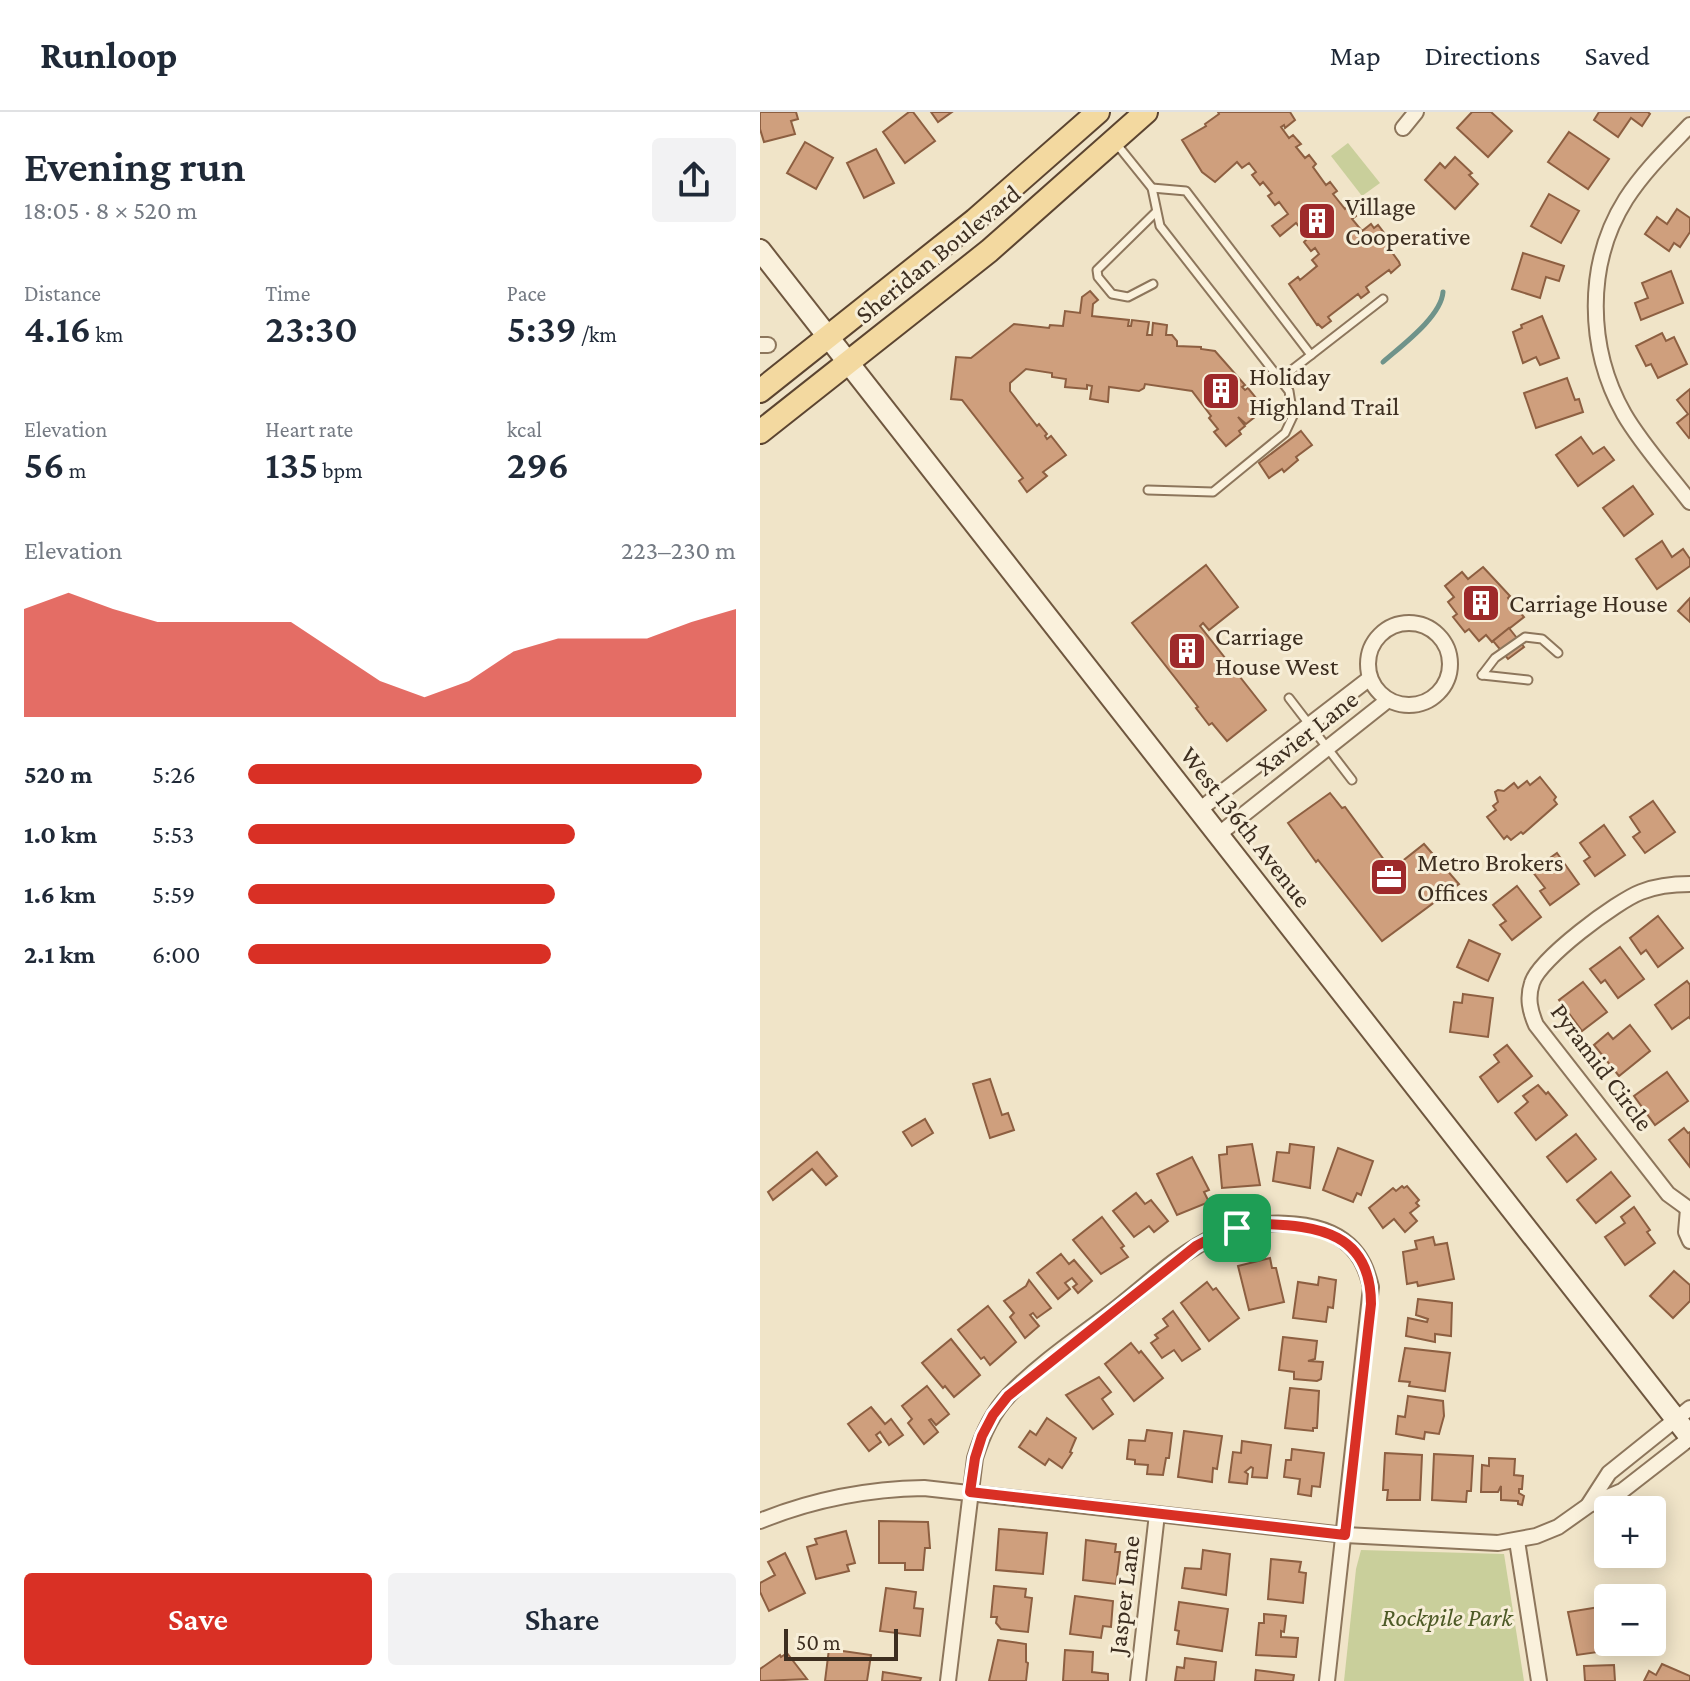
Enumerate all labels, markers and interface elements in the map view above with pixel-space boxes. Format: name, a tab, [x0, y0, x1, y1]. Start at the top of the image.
text: Runloop	[40, 34, 177, 76]
text: Map	[1330, 40, 1381, 71]
text: Directions	[1425, 40, 1540, 71]
text: Saved	[1584, 40, 1650, 71]
button: share	[652, 138, 736, 222]
text: Evening run	[24, 142, 246, 190]
street label: Sheridan Boulevard	[850, 179, 1026, 329]
place label: Village Cooperative	[1345, 192, 1470, 251]
text: 18:05 · 8 × 520 m	[24, 196, 197, 225]
building icon: Village Cooperative	[1296, 200, 1338, 242]
text: Distance	[24, 281, 101, 306]
text: Time	[265, 281, 310, 306]
text: Pace	[507, 281, 546, 306]
text: 4.16	[24, 306, 91, 351]
text: 23:30	[265, 306, 358, 351]
text: 5:39	[507, 306, 577, 351]
text: km	[91, 322, 123, 347]
text: /km	[577, 322, 617, 347]
place label: Holiday Highland Trail	[1249, 362, 1400, 421]
building icon: Holiday Highland Trail	[1200, 370, 1242, 412]
text: Elevation	[24, 417, 107, 442]
text: Heart rate	[265, 417, 353, 442]
text: kcal	[507, 417, 542, 442]
text: 56	[24, 442, 65, 487]
text: 135	[265, 442, 318, 487]
text: 296	[507, 442, 569, 487]
text: m	[65, 458, 86, 483]
text: bpm	[318, 458, 363, 483]
text: Elevation	[24, 536, 122, 565]
text: 223–230 m	[621, 536, 736, 565]
building icon: Carriage House	[1460, 582, 1502, 624]
place label: Carriage House	[1509, 589, 1668, 618]
place label: Carriage House West	[1215, 622, 1339, 681]
building icon: Carriage House West	[1166, 630, 1208, 672]
street label: Xavier Lane	[1250, 684, 1364, 782]
street label: West 136th Avenue	[1174, 741, 1318, 913]
text: 520 m	[24, 760, 92, 789]
text: 5:26	[152, 760, 196, 789]
text: 1.0 km	[24, 820, 97, 849]
text: 5:53	[152, 820, 194, 849]
place label: Metro Brokers Offices	[1417, 848, 1564, 907]
office icon: Metro Brokers Offices	[1368, 856, 1410, 898]
text: 1.6 km	[24, 880, 96, 909]
text: 5:59	[152, 880, 195, 909]
text: 2.1 km	[24, 940, 95, 969]
text: 6:00	[152, 940, 201, 969]
street label: Pyramid Circle	[1545, 998, 1659, 1136]
pin	[1203, 1194, 1271, 1262]
icon: arrive	[1215, 1206, 1259, 1250]
map controls	[1594, 1496, 1666, 1656]
button: +	[1594, 1496, 1666, 1568]
street label: Jasper Lane	[1102, 1534, 1146, 1658]
button: Save	[24, 1573, 372, 1665]
button: Share	[388, 1573, 736, 1665]
button: −	[1594, 1584, 1666, 1656]
park label: Rockpile Park	[1381, 1603, 1514, 1632]
scale bar	[784, 1625, 898, 1661]
text: 50 m	[796, 1630, 841, 1655]

